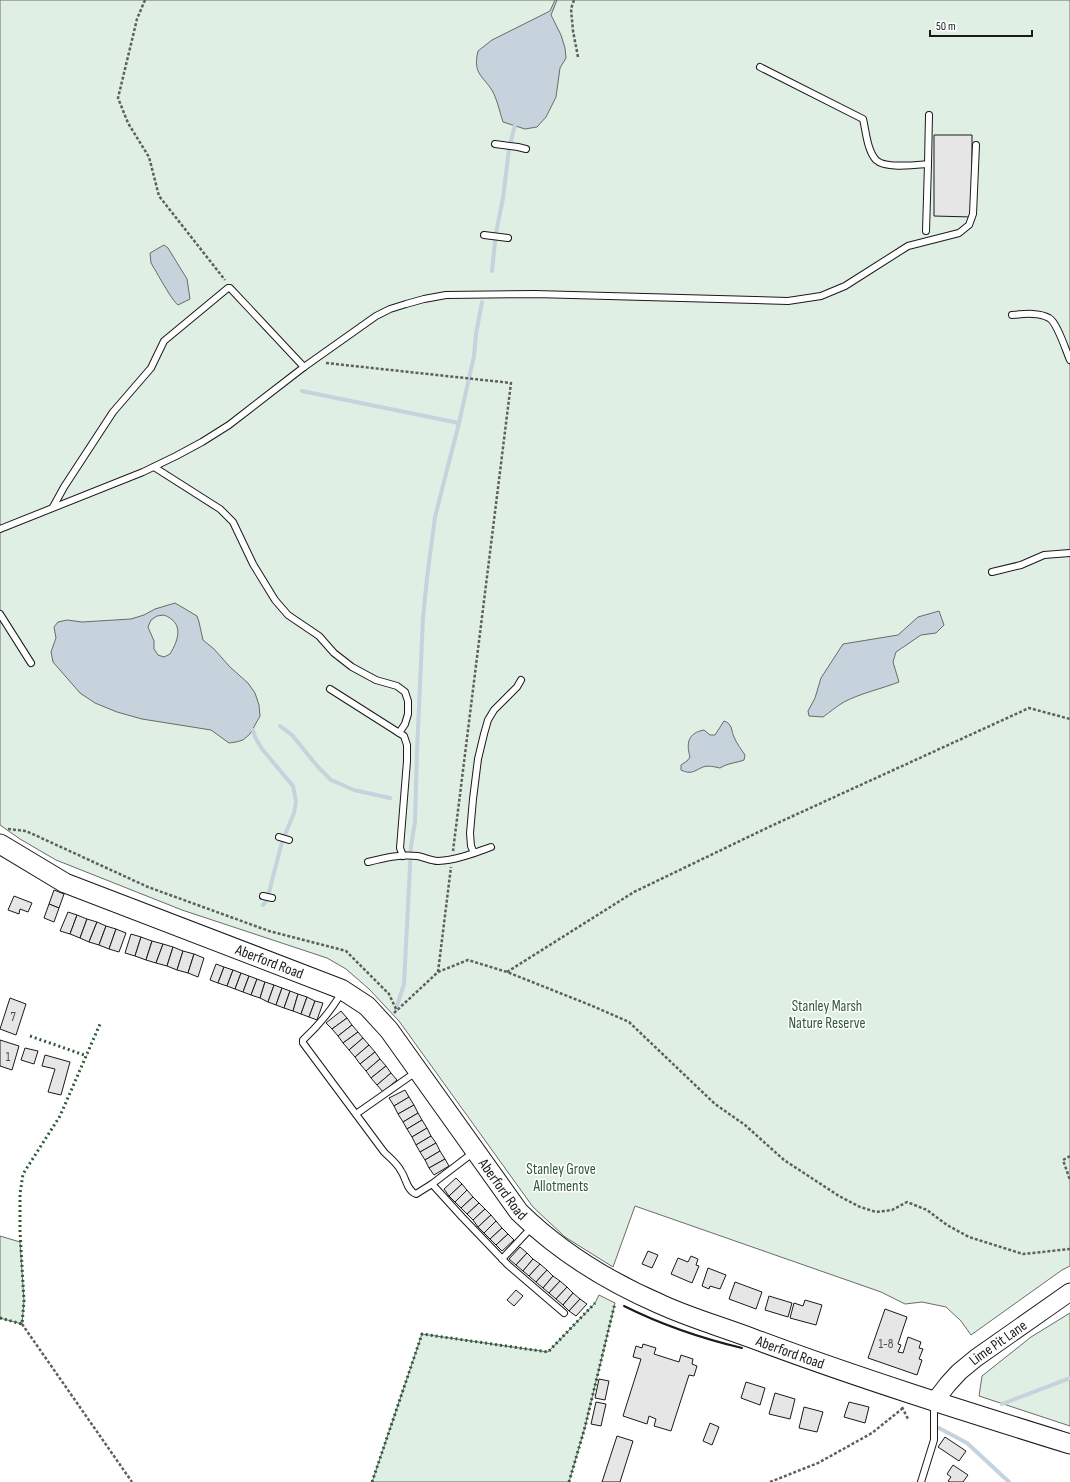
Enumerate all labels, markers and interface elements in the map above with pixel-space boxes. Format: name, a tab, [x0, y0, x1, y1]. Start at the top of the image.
scale bar	[930, 12, 1032, 38]
text: 50 m	[936, 19, 956, 34]
street label: Aberford Road	[232, 940, 306, 984]
park label: Stanley Marsh Nature Reserve	[788, 997, 866, 1033]
house number: 7	[10, 1009, 16, 1025]
house number: 1	[6, 1049, 11, 1065]
street label: Aberford Road	[473, 1154, 531, 1225]
park label: Stanley Grove Allotments	[526, 1160, 596, 1196]
street label: Lime Pit Lane	[965, 1316, 1031, 1370]
street label: Aberford Road	[752, 1331, 827, 1374]
house number: 1-8	[878, 1336, 894, 1352]

